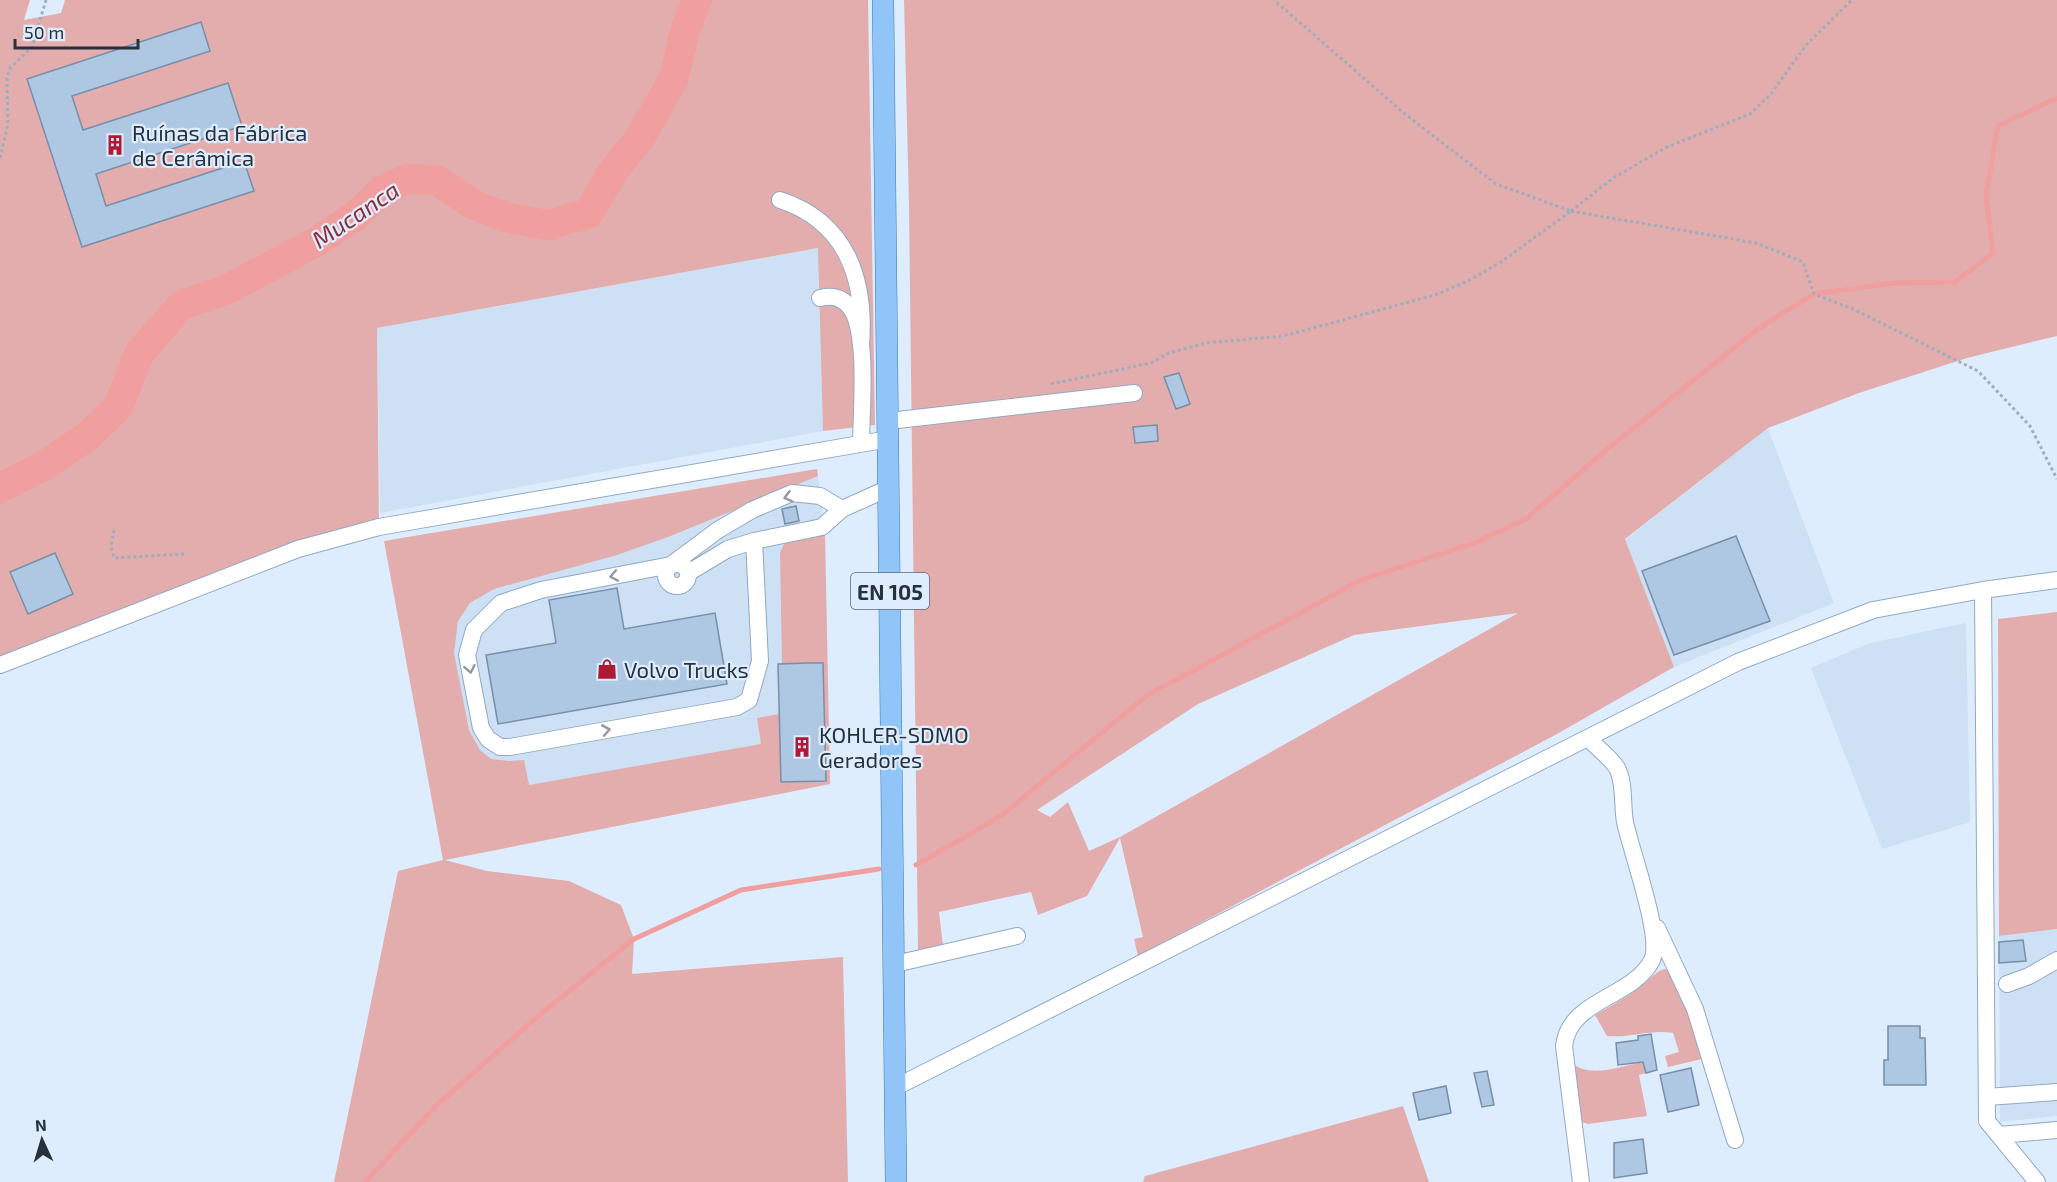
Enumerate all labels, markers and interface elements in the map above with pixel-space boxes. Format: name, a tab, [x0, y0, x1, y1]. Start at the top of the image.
scale bar	[15, 12, 138, 50]
text: 50 m	[24, 21, 64, 43]
place label: Ruínas da Fábrica de Cerâmica	[132, 119, 307, 170]
building icon: Ruínas da Fábrica de Cerâmica	[103, 133, 127, 157]
water label: Mucanca	[306, 174, 404, 254]
one-way arrow	[783, 489, 793, 502]
one-way arrow	[609, 569, 619, 582]
road number: EN 105	[851, 573, 929, 609]
place label: Volvo Trucks	[624, 656, 749, 682]
shop icon: Volvo Trucks	[595, 657, 619, 681]
one-way arrow	[463, 664, 476, 674]
place label: KOHLER-SDMO Geradores	[819, 721, 969, 772]
one-way arrow	[601, 724, 611, 737]
building icon: KOHLER-SDMO Geradores	[790, 735, 814, 759]
north arrow	[12, 1110, 72, 1170]
text: N	[34, 1115, 47, 1134]

